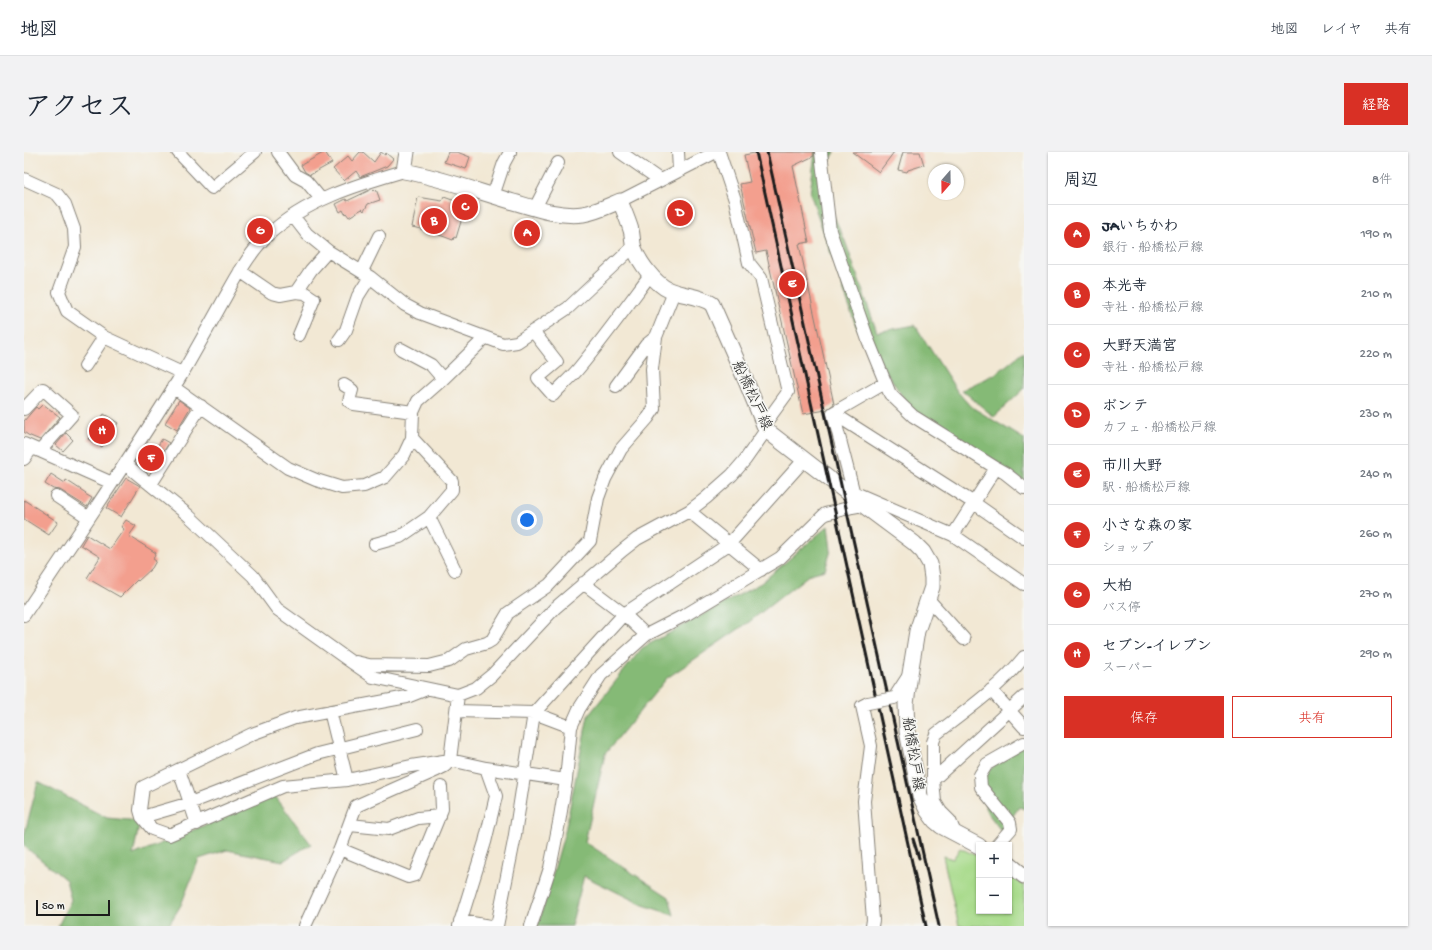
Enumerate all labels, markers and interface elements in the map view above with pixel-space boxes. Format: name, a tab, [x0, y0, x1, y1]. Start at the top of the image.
text: 地図	[20, 20, 58, 43]
text: 地図	[1271, 22, 1299, 39]
text: レイヤ	[1321, 22, 1362, 39]
text: 共有	[1384, 22, 1412, 39]
button: 経路	[1344, 83, 1408, 125]
text: アクセス	[24, 93, 134, 126]
north arrow	[928, 164, 964, 200]
text: 周辺	[1064, 172, 1098, 192]
text: 8件	[1372, 173, 1392, 188]
pin: C	[452, 192, 478, 222]
pin: D	[667, 198, 693, 228]
pin: B	[421, 206, 447, 236]
pin: G	[247, 216, 273, 246]
pin: A	[514, 218, 540, 248]
text: JAいちかわ	[1102, 218, 1179, 236]
text: A	[1073, 227, 1081, 242]
text: 190 m	[1361, 227, 1392, 242]
text: 銀行 · 船橋松戸線	[1102, 241, 1203, 256]
pin: E	[779, 269, 805, 299]
text: 本光寺	[1102, 278, 1147, 296]
text: B	[1074, 287, 1080, 302]
text: 210 m	[1361, 287, 1392, 302]
text: 寺社 · 船橋松戸線	[1102, 301, 1203, 316]
text: 大野天満宮	[1102, 338, 1177, 356]
text: C	[1073, 347, 1081, 362]
text: 220 m	[1360, 347, 1392, 362]
street label: 船橋松戸線	[727, 358, 776, 434]
text: 寺社 · 船橋松戸線	[1102, 361, 1203, 376]
text: ボンテ	[1102, 398, 1148, 416]
text: D	[1073, 407, 1081, 422]
text: 230 m	[1359, 407, 1392, 422]
pin: H	[89, 416, 115, 446]
text: カフェ · 船橋松戸線	[1102, 421, 1216, 436]
pin: F	[138, 443, 164, 473]
text: 市川大野	[1102, 458, 1162, 476]
text: E	[1073, 467, 1081, 482]
text: 240 m	[1360, 467, 1392, 482]
text: 駅 · 船橋松戸線	[1102, 481, 1190, 496]
your location	[517, 510, 537, 530]
text: 小さな森の家	[1102, 518, 1192, 536]
text: F	[1074, 527, 1080, 542]
text: 260 m	[1359, 527, 1392, 542]
text: ショップ	[1102, 541, 1153, 556]
text: 大柏	[1102, 578, 1132, 596]
text: G	[1073, 587, 1081, 602]
text: 270 m	[1359, 587, 1392, 602]
text: バス停	[1102, 601, 1141, 616]
text: セブン-イレブン	[1102, 638, 1212, 656]
text: H	[1073, 647, 1081, 662]
text: 290 m	[1359, 647, 1392, 662]
text: スーパー	[1102, 661, 1153, 676]
button: 保存	[1064, 696, 1224, 738]
button: 共有	[1232, 696, 1392, 738]
street label: 船橋松戸線	[897, 716, 928, 793]
map controls	[976, 842, 1012, 914]
button: +	[976, 842, 1012, 878]
button: −	[976, 878, 1012, 914]
scale bar	[36, 898, 110, 917]
text: 50 m	[42, 901, 64, 913]

